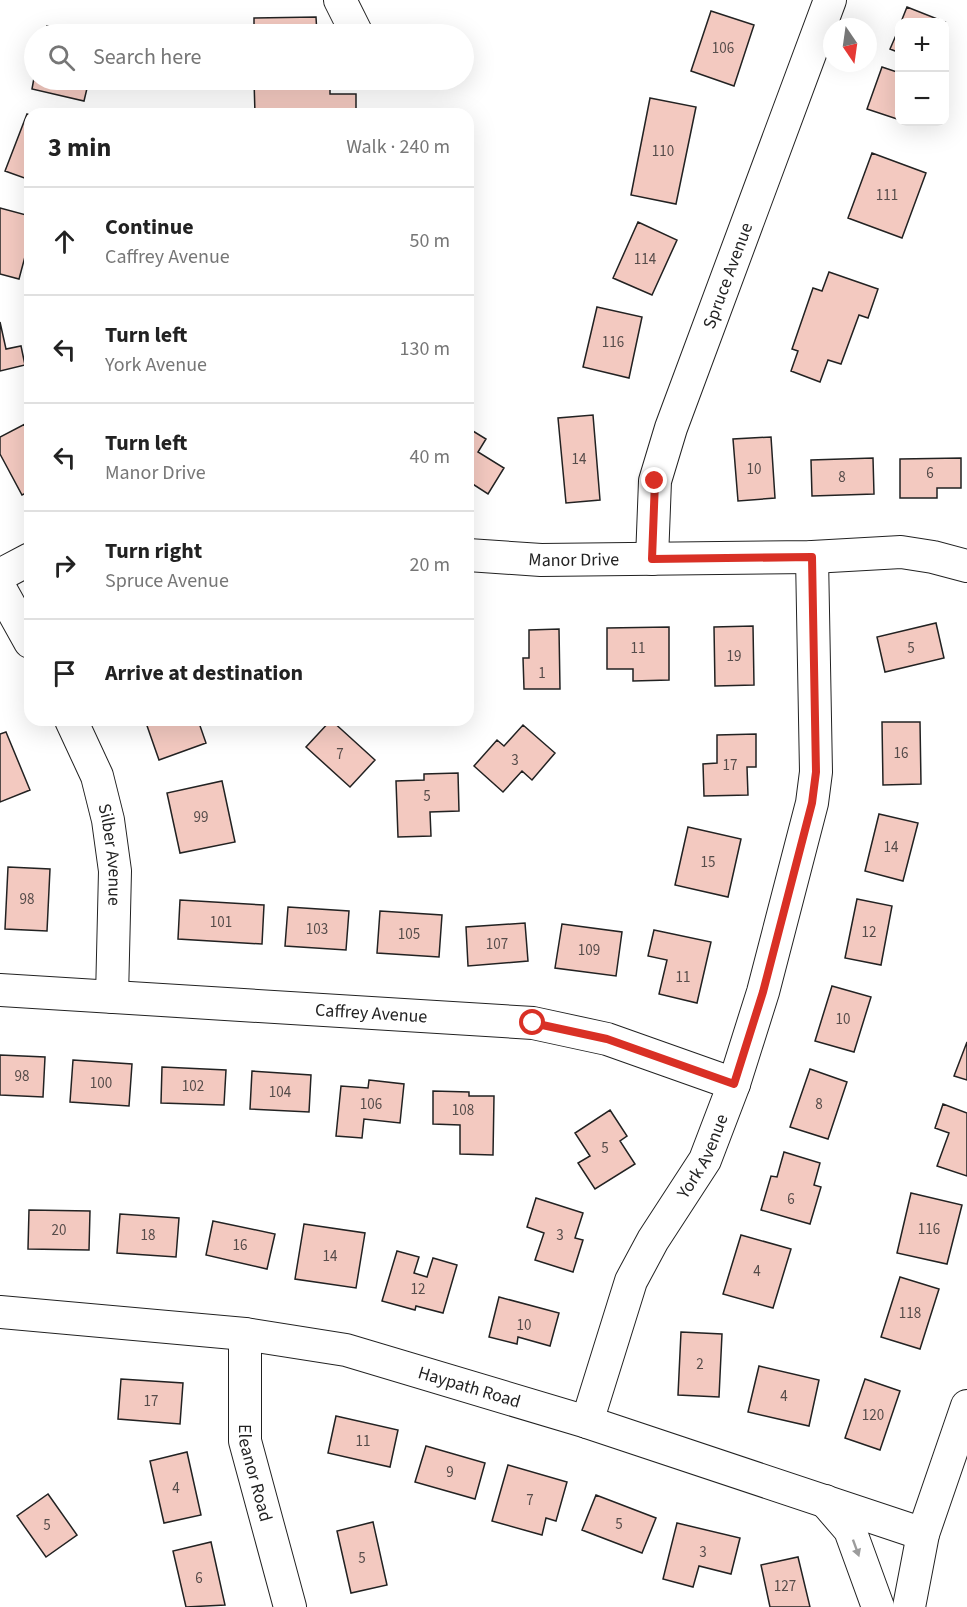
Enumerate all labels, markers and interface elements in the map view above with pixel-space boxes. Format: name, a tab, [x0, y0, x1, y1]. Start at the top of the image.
north arrow	[823, 18, 877, 72]
map controls	[895, 18, 949, 126]
button: +	[895, 18, 949, 72]
search box	[24, 24, 474, 90]
house number: 106	[712, 38, 734, 59]
icon: search	[45, 41, 78, 74]
text: Search here	[93, 41, 201, 73]
button: −	[895, 72, 949, 126]
text: 3 min	[48, 129, 111, 166]
text: Walk · 240 m	[346, 133, 450, 161]
house number: 110	[652, 141, 674, 162]
house number: 111	[876, 185, 898, 206]
text: Continue	[105, 211, 194, 243]
street label: Spruce Avenue	[696, 219, 759, 332]
icon: ahead	[48, 225, 81, 258]
text: 50 m	[410, 227, 450, 255]
text: Caffrey Avenue	[105, 243, 230, 271]
house number: 114	[634, 249, 657, 270]
text: Turn left	[105, 319, 187, 351]
house number: 116	[602, 332, 624, 353]
icon: left	[48, 333, 81, 366]
text: 130 m	[400, 335, 450, 363]
text: York Avenue	[105, 351, 207, 379]
text: Turn left	[105, 427, 187, 459]
icon: left	[48, 441, 81, 474]
text: 40 m	[410, 443, 450, 471]
house number: 14	[572, 449, 587, 470]
text: Manor Drive	[105, 459, 206, 487]
house number: 10	[747, 459, 761, 480]
house number: 6	[926, 463, 934, 484]
route end	[641, 467, 667, 493]
house number: 8	[838, 467, 846, 488]
text: Turn right	[105, 535, 202, 567]
street label: Manor Drive	[528, 547, 619, 573]
icon: right	[48, 549, 81, 582]
text: 20 m	[410, 551, 450, 579]
text: Spruce Avenue	[105, 567, 229, 595]
house number: 11	[631, 638, 645, 659]
house number: 5	[907, 638, 915, 659]
house number: 19	[727, 646, 741, 667]
icon: arrive	[48, 657, 81, 690]
text: Arrive at destination	[105, 657, 303, 689]
house number: 1	[538, 663, 546, 684]
house number: 16	[894, 743, 908, 764]
house number: 7	[336, 744, 344, 765]
house number: 3	[511, 750, 519, 771]
house number: 17	[723, 755, 737, 776]
house number: 5	[423, 786, 431, 807]
street label: Silber Avenue	[92, 801, 128, 906]
house number: 99	[194, 807, 208, 828]
house number: 14	[884, 837, 899, 858]
house number: 15	[701, 852, 715, 873]
house number: 98	[20, 889, 34, 910]
house number: 101	[210, 912, 232, 933]
house number: 103	[306, 919, 328, 940]
house number: 12	[862, 922, 876, 943]
house number: 105	[398, 924, 420, 945]
house number: 107	[486, 934, 508, 955]
house number: 109	[578, 940, 600, 961]
house number: 11	[676, 967, 690, 988]
street label: Caffrey Avenue	[314, 997, 428, 1029]
route start	[519, 1009, 545, 1035]
house number: 10	[836, 1009, 850, 1030]
house number: 98	[15, 1066, 29, 1087]
house number: 100	[90, 1073, 112, 1094]
house number: 102	[182, 1076, 204, 1097]
house number: 104	[269, 1082, 292, 1103]
house number: 106	[360, 1094, 382, 1115]
house number: 8	[815, 1094, 823, 1115]
house number: 108	[452, 1100, 474, 1121]
street label: York Avenue	[670, 1110, 734, 1204]
house number: 5	[601, 1138, 609, 1159]
house number: 6	[787, 1189, 795, 1210]
house number: 116	[918, 1219, 940, 1240]
house number: 20	[52, 1220, 66, 1241]
house number: 18	[141, 1225, 155, 1246]
house number: 3	[556, 1225, 564, 1246]
house number: 16	[233, 1235, 247, 1256]
house number: 14	[323, 1246, 338, 1267]
house number: 4	[753, 1261, 761, 1282]
house number: 12	[411, 1279, 425, 1300]
house number: 118	[899, 1303, 921, 1324]
house number: 10	[517, 1315, 531, 1336]
house number: 2	[696, 1354, 704, 1375]
street label: Haypath Road	[415, 1360, 524, 1414]
house number: 4	[780, 1386, 788, 1407]
house number: 17	[144, 1391, 158, 1412]
house number: 120	[862, 1405, 884, 1426]
street label: Eleanor Road	[232, 1424, 279, 1524]
house number: 11	[356, 1431, 370, 1452]
house number: 9	[446, 1462, 454, 1483]
house number: 4	[172, 1478, 180, 1499]
house number: 7	[526, 1490, 534, 1511]
house number: 5	[615, 1514, 623, 1535]
house number: 5	[43, 1515, 51, 1536]
one-way arrow	[852, 1539, 862, 1557]
house number: 3	[699, 1542, 707, 1563]
house number: 5	[358, 1548, 366, 1569]
house number: 6	[195, 1568, 203, 1589]
house number: 127	[774, 1576, 796, 1597]

